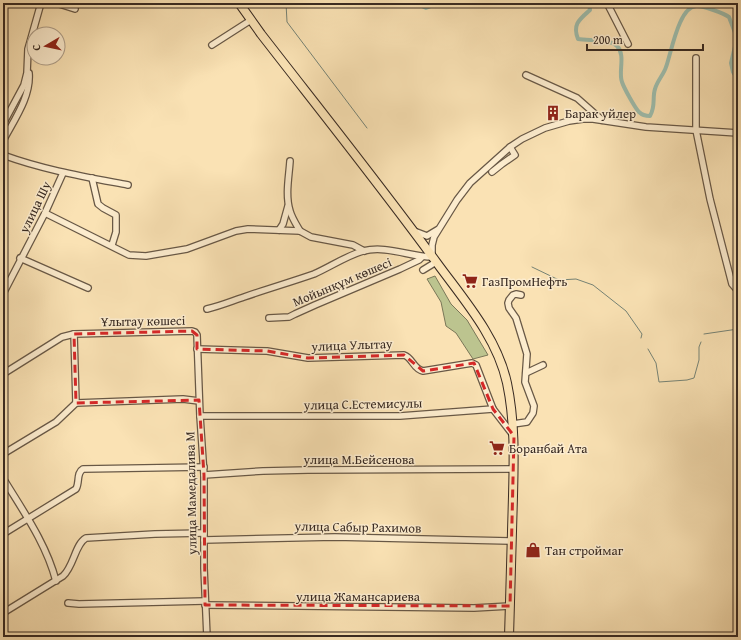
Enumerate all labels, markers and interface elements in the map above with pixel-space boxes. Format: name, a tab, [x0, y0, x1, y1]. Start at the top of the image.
north arrow	[26, 26, 66, 66]
scale bar	[587, 26, 703, 52]
text: 200 m	[593, 31, 623, 48]
text: С	[28, 43, 45, 52]
building icon: Барак уйлер	[544, 104, 562, 122]
place label: Барак уйлер	[565, 104, 636, 123]
street label: улица Шу	[14, 178, 56, 237]
street label: Мойынқұм көшесі	[290, 252, 395, 311]
supermarket icon: ГазПромНефть	[461, 272, 479, 290]
place label: ГазПромНефть	[482, 272, 567, 291]
street label: Ұлытау көшесі	[100, 311, 186, 331]
street label: улица Улытау	[310, 334, 393, 356]
street label: улица С.Естемисулы	[303, 393, 422, 415]
street label: улица Мамедалива М	[180, 431, 202, 556]
supermarket icon: Боранбай Ата	[488, 439, 506, 457]
place label: Боранбай Ата	[509, 439, 588, 458]
street label: улица М.Бейсенова	[302, 450, 415, 469]
street label: улица Сабыр Рахимов	[294, 516, 421, 538]
shop icon: Тан строймаг	[524, 541, 542, 559]
place label: Тан строймаг	[545, 541, 624, 560]
street label: улица Жамансариева	[295, 587, 421, 606]

